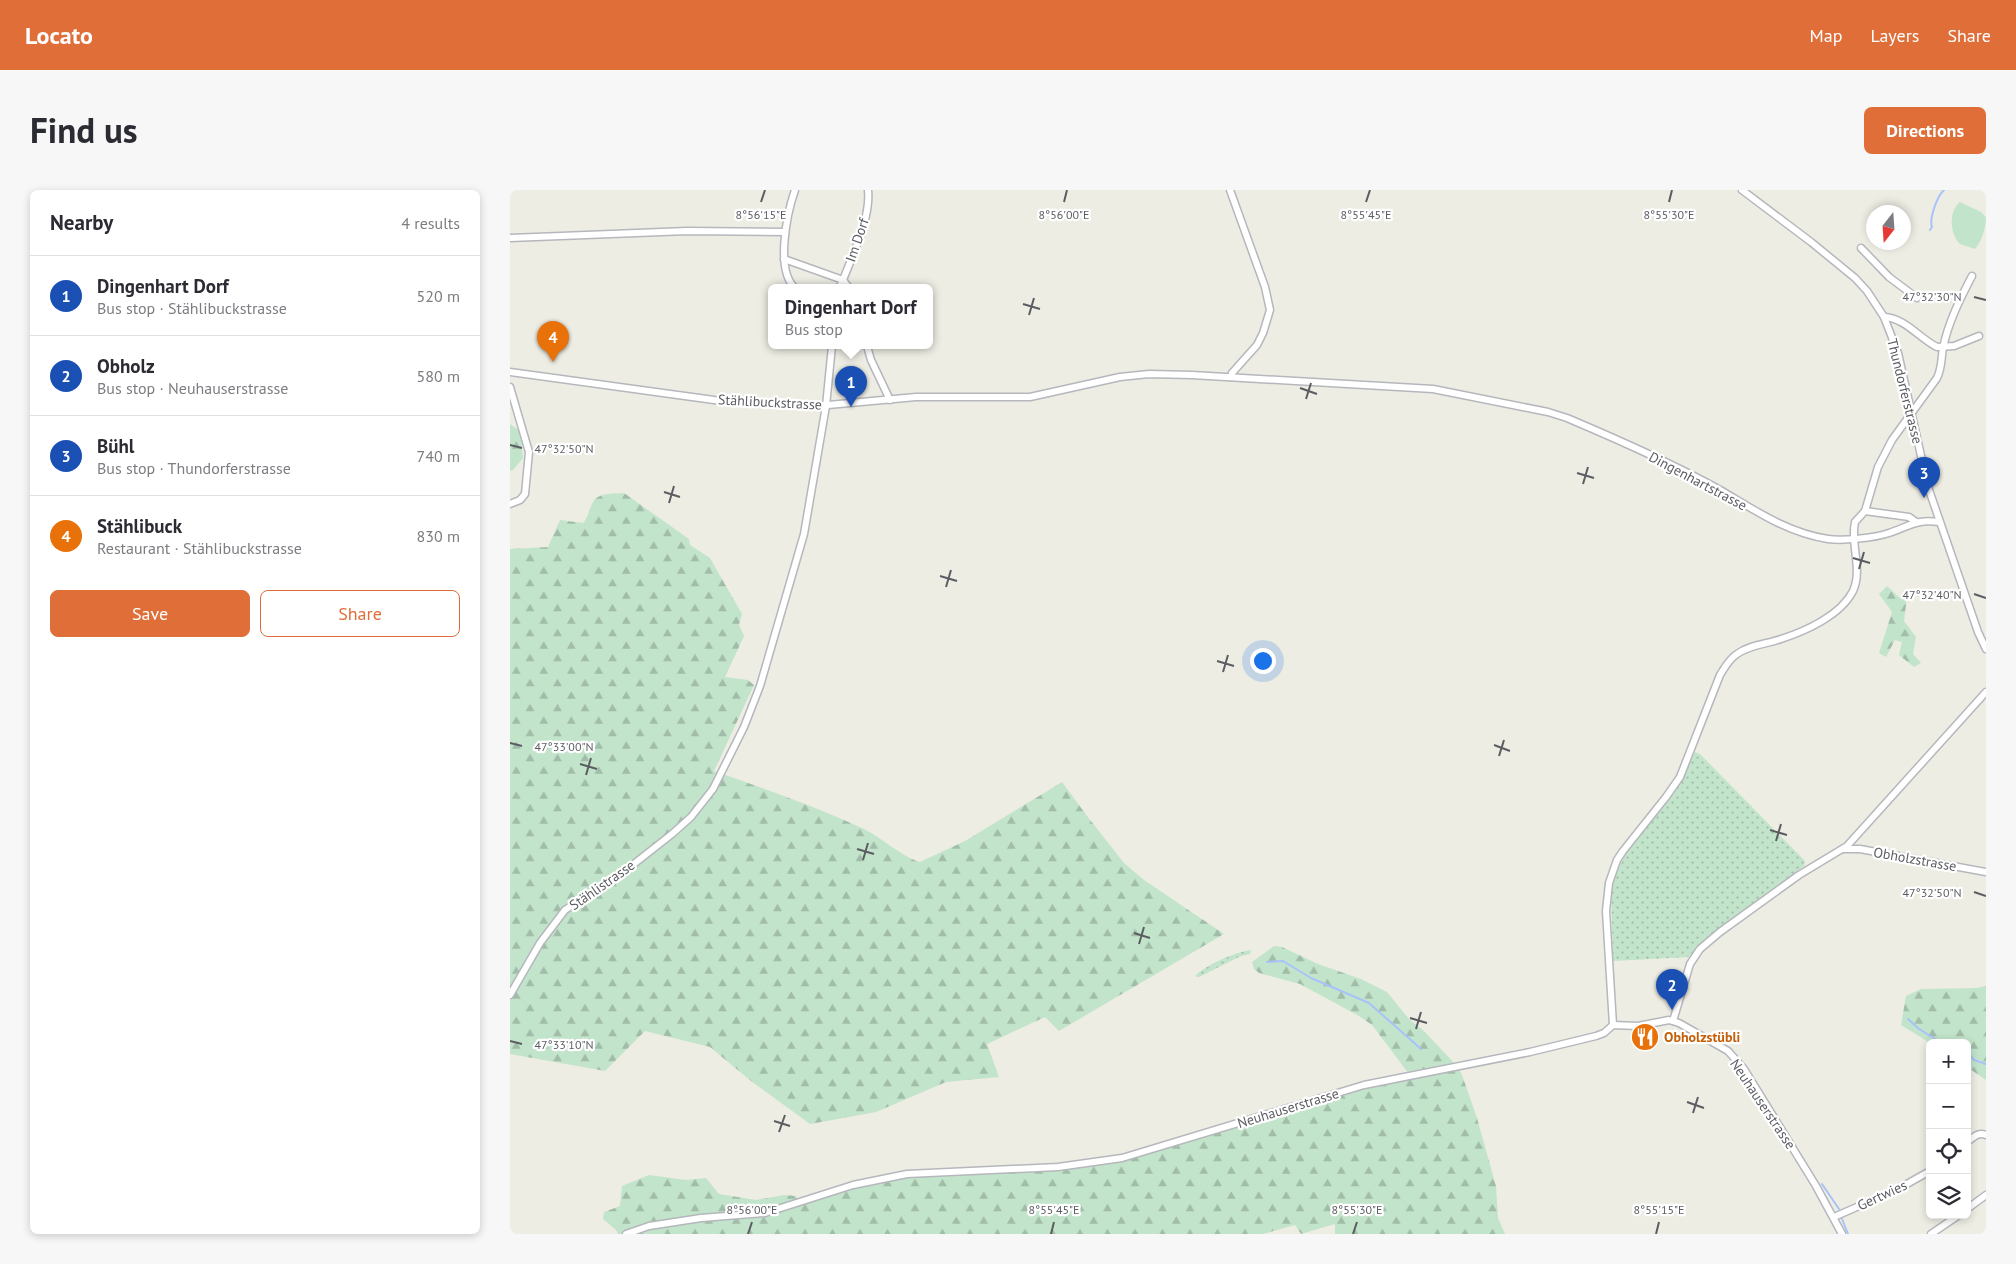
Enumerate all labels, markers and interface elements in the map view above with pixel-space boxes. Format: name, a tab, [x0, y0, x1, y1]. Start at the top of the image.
text: Locato	[25, 20, 93, 51]
text: Map	[1810, 24, 1842, 47]
text: Layers	[1870, 24, 1919, 47]
text: Share	[1947, 24, 1991, 47]
text: Find us	[30, 107, 138, 153]
button: Directions	[1864, 107, 1986, 154]
north arrow	[1866, 205, 1911, 250]
text: 8°56'15"E	[736, 207, 786, 222]
text: 8°56'00"E	[1039, 207, 1089, 222]
text: 8°55'45"E	[1341, 207, 1391, 222]
text: 8°55'30"E	[1644, 207, 1694, 222]
text: Nearby	[50, 209, 113, 236]
text: 4 results	[401, 213, 460, 233]
street label: Im Dorf	[841, 215, 873, 264]
text: Dingenhart Dorf	[97, 274, 229, 298]
popup	[768, 284, 933, 349]
text: 1	[61, 286, 71, 306]
text: 520 m	[417, 286, 460, 306]
text: 47°32'30"N	[1902, 289, 1962, 304]
text: Dingenhart Dorf	[785, 295, 916, 319]
text: Bus stop · Stählibuckstrasse	[97, 298, 287, 318]
text: Bus stop	[785, 319, 843, 339]
pin: 4	[537, 321, 569, 362]
street label: Thundorferstrasse	[1883, 336, 1927, 446]
text: Obholz	[97, 354, 155, 378]
text: 2	[61, 366, 71, 386]
text: 580 m	[417, 366, 460, 386]
pin: 1	[835, 366, 867, 407]
text: Bus stop · Neuhauserstrasse	[97, 378, 288, 398]
street label: Stählibuckstrasse	[718, 390, 822, 414]
text: Bühl	[97, 434, 134, 458]
text: 47°32'50"N	[534, 441, 594, 456]
text: 3	[61, 446, 71, 466]
text: 740 m	[417, 446, 460, 466]
street label: Dingenhartstrasse	[1646, 448, 1750, 514]
pin: 3	[1908, 457, 1940, 498]
text: Bus stop · Thundorferstrasse	[97, 458, 291, 478]
text: Stählibuck	[97, 514, 182, 538]
text: 4	[61, 526, 71, 546]
text: 830 m	[417, 526, 460, 546]
text: Restaurant · Stählibuckstrasse	[97, 538, 302, 558]
text: 47°32'40"N	[1902, 587, 1962, 602]
button: Save	[50, 590, 250, 637]
button: Share	[260, 590, 460, 637]
your location	[1250, 648, 1276, 674]
text: 47°33'00"N	[534, 739, 594, 754]
street label: Obholzstrasse	[1872, 843, 1958, 875]
street label: Stählistrasse	[566, 856, 638, 914]
text: 47°32'50"N	[1902, 885, 1962, 900]
pin: 2	[1656, 969, 1688, 1010]
restaurant icon: Obholzstübli	[1630, 1022, 1660, 1052]
place label: Obholzstübli	[1664, 1028, 1741, 1046]
text: 47°33'10"N	[534, 1037, 594, 1052]
map controls	[1926, 1039, 1971, 1219]
button: +	[1926, 1039, 1971, 1084]
street label: Neuhauserstrasse	[1726, 1055, 1800, 1153]
street label: Neuhauserstrasse	[1235, 1084, 1341, 1132]
button: −	[1926, 1084, 1971, 1129]
button: locate	[1926, 1129, 1971, 1174]
button: layers	[1926, 1174, 1971, 1219]
street label: Gertwies	[1854, 1176, 1910, 1214]
text: 8°56'00"E	[727, 1202, 777, 1217]
text: 8°55'45"E	[1029, 1202, 1079, 1217]
text: 8°55'30"E	[1332, 1202, 1382, 1217]
text: 8°55'15"E	[1634, 1202, 1684, 1217]

